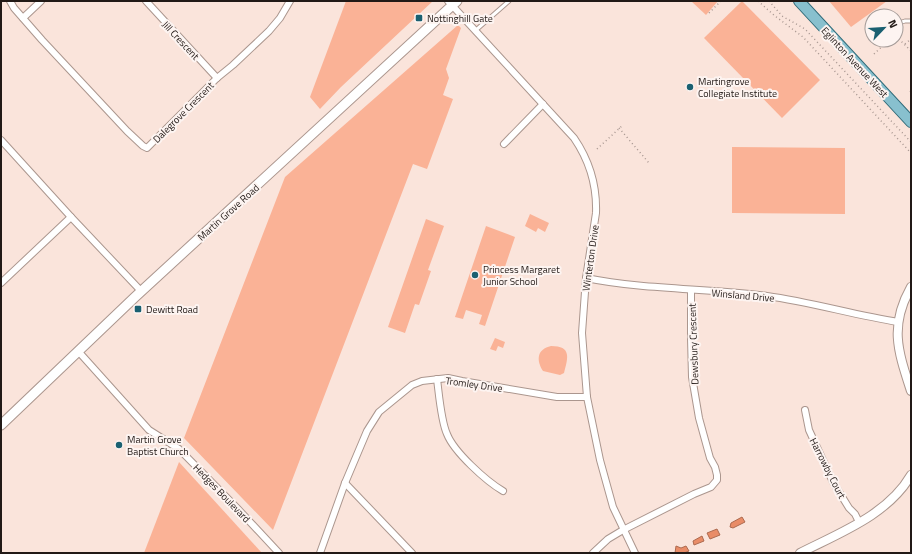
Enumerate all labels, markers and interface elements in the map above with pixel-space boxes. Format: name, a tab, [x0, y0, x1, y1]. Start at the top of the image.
north arrow	[864, 8, 904, 48]
place label: Nottinghill Gate	[427, 11, 493, 26]
marker: Nottinghill Gate	[414, 13, 424, 23]
street label: Jill Crescent	[159, 17, 203, 64]
text: N	[884, 17, 902, 31]
street label: Eglinton Avenue West	[818, 24, 892, 101]
place label: Martingrove Collegiate Institute	[698, 74, 777, 101]
street label: Dalegrove Crescent	[149, 78, 218, 146]
marker: Martingrove Collegiate Institute	[685, 82, 695, 92]
street label: Martin Grove Road	[194, 181, 263, 244]
street label: Winterton Drive	[578, 224, 603, 292]
place label: Princess Margaret Junior School	[483, 262, 560, 289]
marker: Princess Margaret Junior School	[470, 270, 480, 280]
street label: Winsland Drive	[711, 285, 775, 306]
place label: Dewitt Road	[146, 302, 198, 317]
street label: Dewsbury Crescent	[685, 303, 702, 385]
marker: Dewitt Road	[133, 304, 143, 314]
street label: Tromley Drive	[444, 373, 503, 396]
place label: Martin Grove Baptist Church	[127, 432, 189, 459]
street label: Harrowby Court	[806, 435, 850, 502]
marker: Martin Grove Baptist Church	[114, 440, 124, 450]
street label: Hedges Boulevard	[190, 461, 254, 526]

